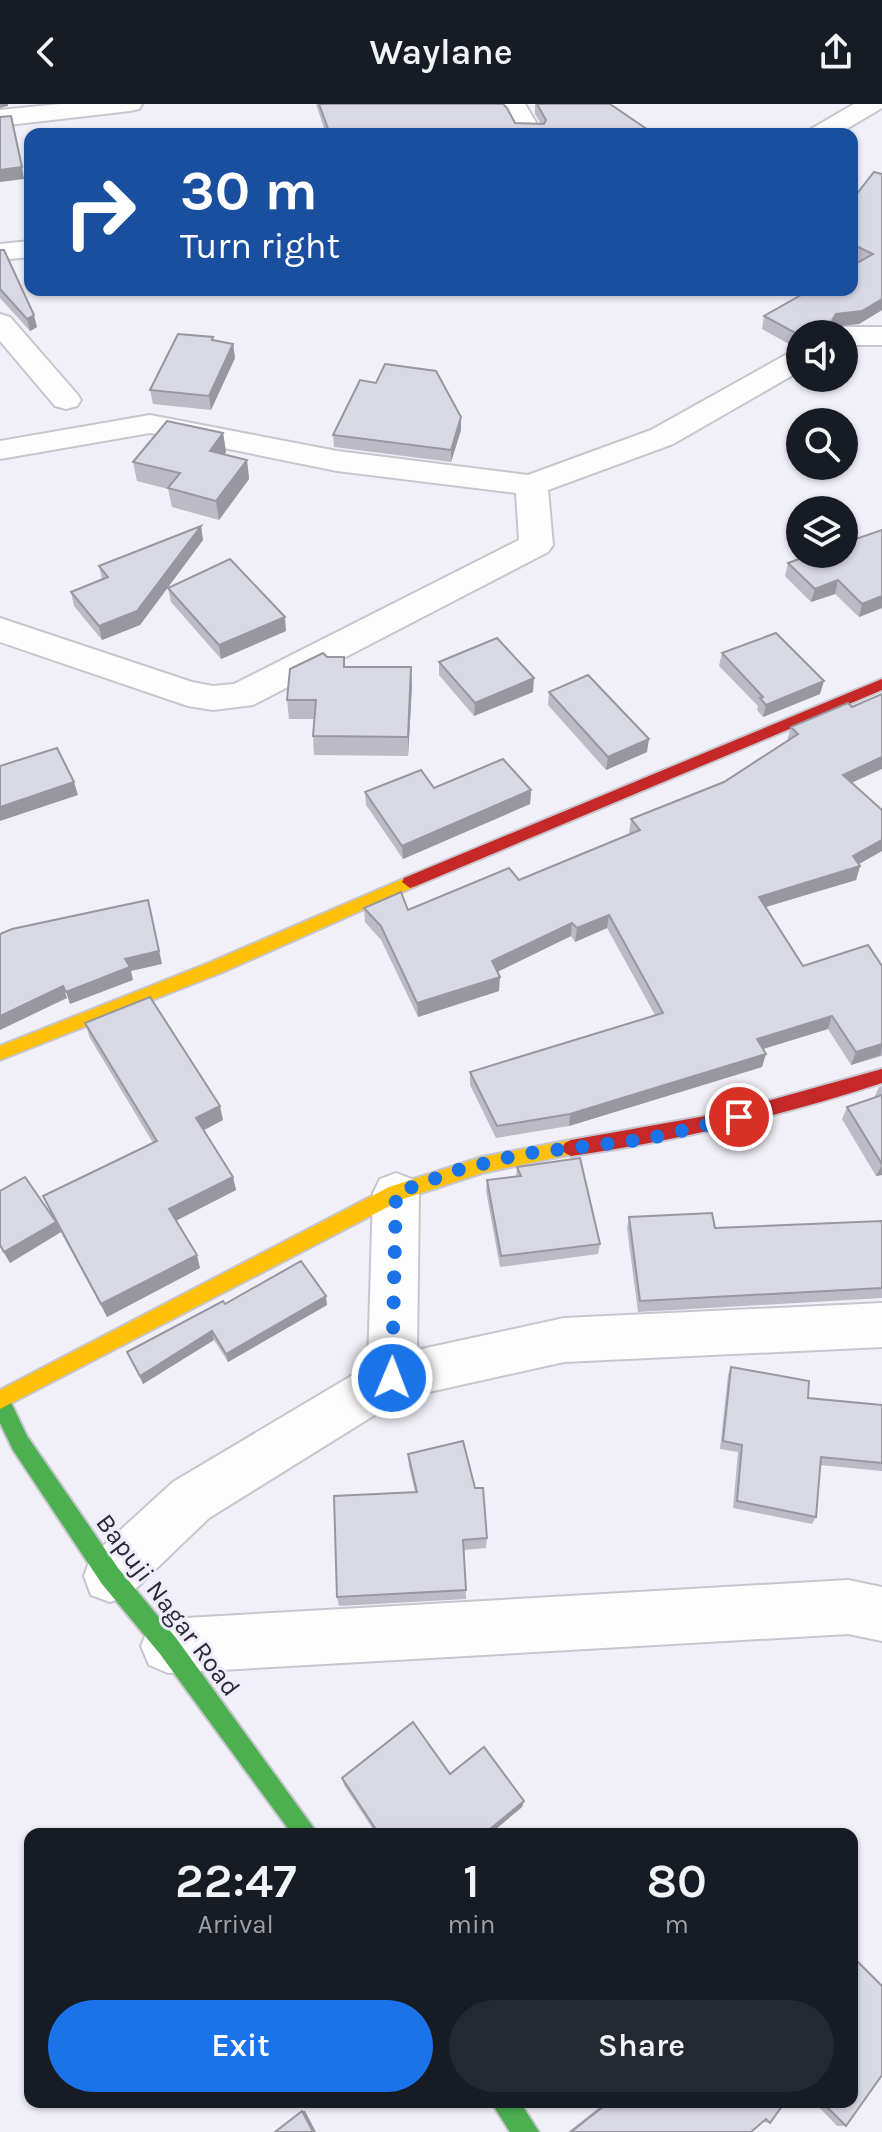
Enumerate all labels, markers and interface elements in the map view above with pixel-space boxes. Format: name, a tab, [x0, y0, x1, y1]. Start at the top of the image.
icon: back	[24, 30, 68, 74]
icon: share	[814, 30, 858, 74]
text: Waylane	[369, 31, 513, 73]
text: 30 m	[180, 158, 318, 223]
icon: right	[48, 160, 152, 264]
text: Turn right	[180, 225, 340, 267]
map controls	[786, 320, 858, 568]
button: sound	[786, 320, 858, 392]
button: search	[786, 408, 858, 480]
button: layers	[786, 496, 858, 568]
pin	[705, 1083, 773, 1151]
icon: arrive	[717, 1095, 761, 1139]
position arrow	[350, 1336, 434, 1420]
street label: Bapuji Nagar Road	[89, 1508, 247, 1702]
text: 22:47	[175, 1853, 297, 1909]
text: 1	[463, 1853, 480, 1909]
text: 80	[646, 1853, 707, 1909]
text: Arrival	[198, 1909, 274, 1940]
text: min	[448, 1909, 495, 1940]
text: m	[665, 1909, 689, 1940]
button: Exit	[48, 2000, 433, 2092]
button: Share	[449, 2000, 834, 2092]

